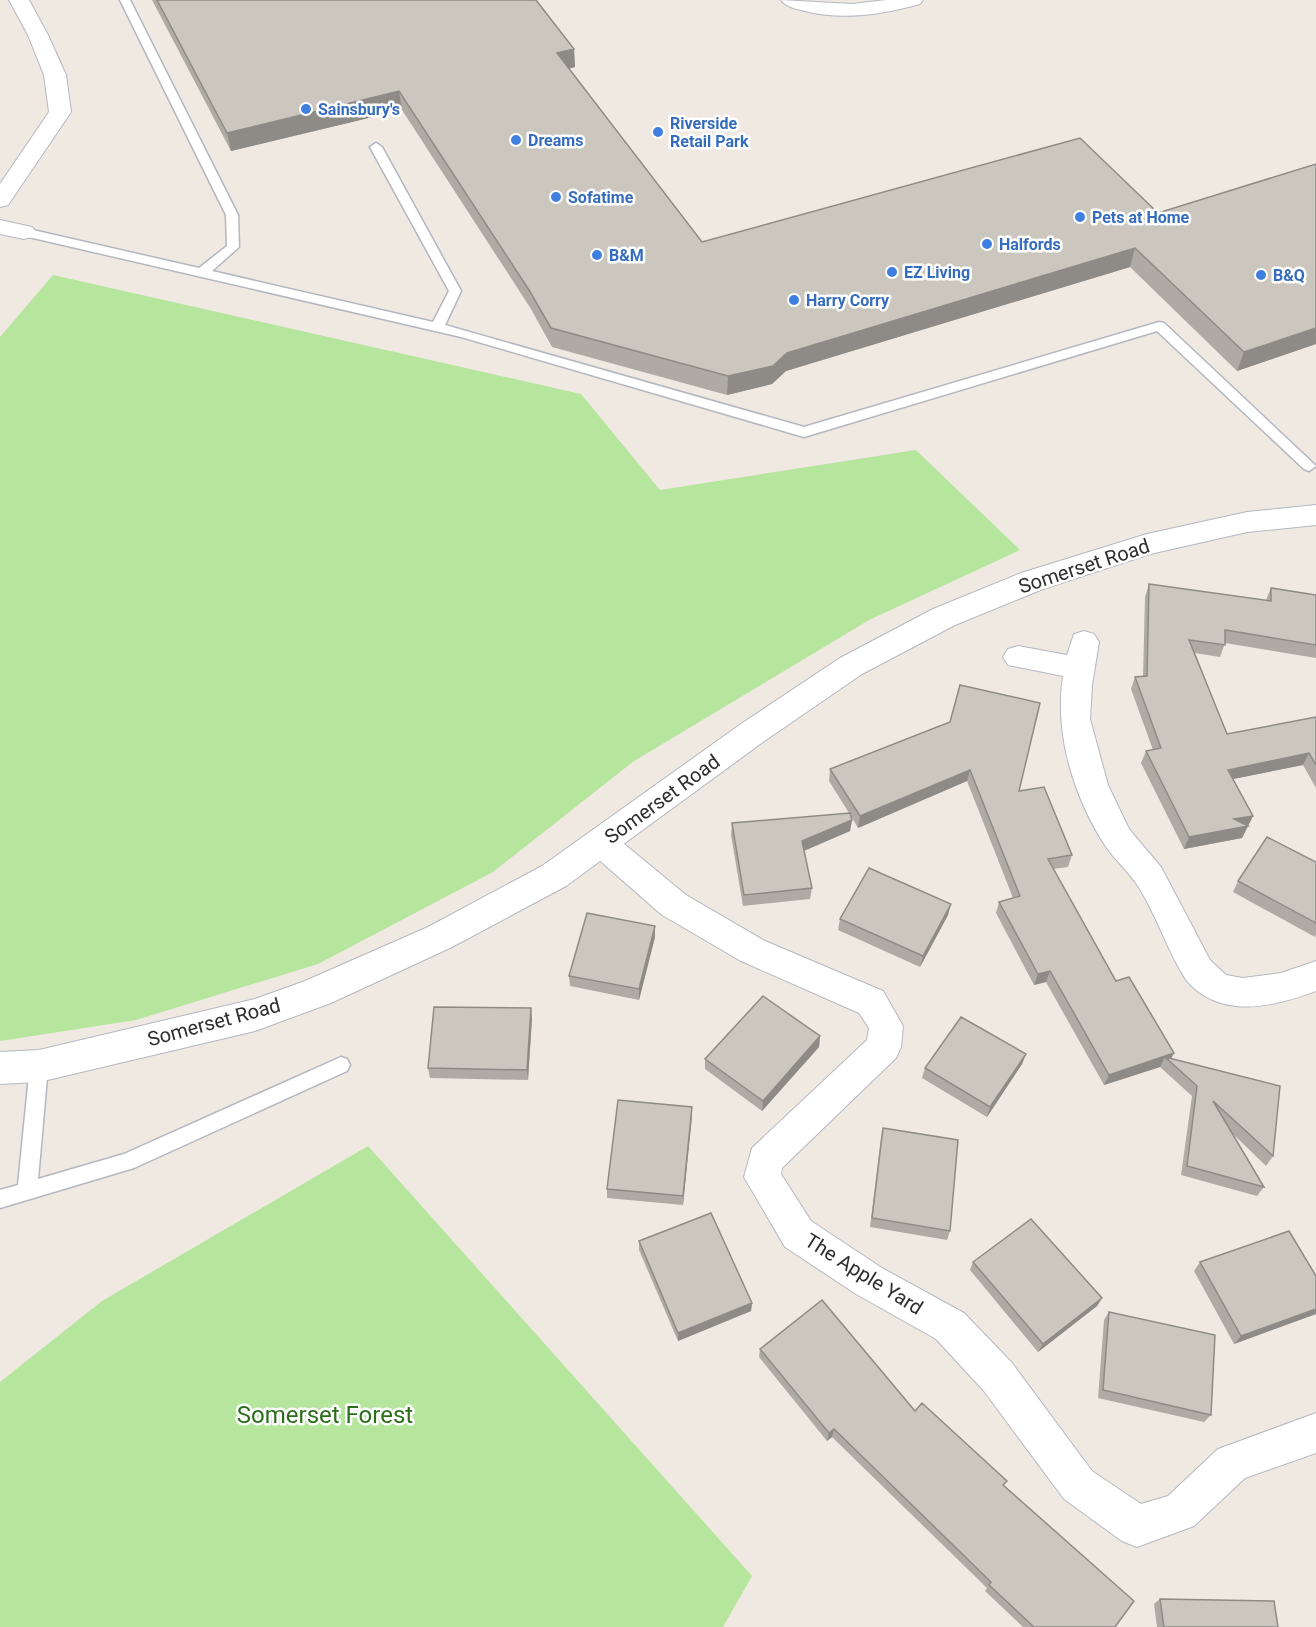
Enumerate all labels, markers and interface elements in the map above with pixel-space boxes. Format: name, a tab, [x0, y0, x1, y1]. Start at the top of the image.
place label: Sainsbury's	[318, 100, 400, 119]
marker: Sainsbury's	[299, 102, 313, 116]
place label: Riverside Retail Park	[670, 114, 749, 151]
marker: Riverside Retail Park	[651, 125, 665, 139]
place label: Dreams	[528, 131, 583, 150]
marker: Dreams	[509, 133, 523, 147]
place label: Sofatime	[568, 188, 634, 207]
marker: Sofatime	[549, 190, 563, 204]
place label: Pets at Home	[1092, 208, 1190, 227]
marker: Pets at Home	[1073, 210, 1087, 224]
place label: Halfords	[999, 235, 1061, 254]
marker: Halfords	[980, 237, 994, 251]
place label: B&M	[609, 246, 644, 265]
marker: B&M	[590, 248, 604, 262]
place label: EZ Living	[904, 263, 970, 282]
marker: EZ Living	[885, 265, 899, 279]
place label: B&Q	[1273, 266, 1305, 285]
marker: B&Q	[1254, 268, 1268, 282]
place label: Harry Corry	[806, 291, 890, 310]
marker: Harry Corry	[787, 293, 801, 307]
street label: Somerset Road	[1015, 533, 1153, 599]
street label: Somerset Road	[600, 749, 724, 849]
street label: Somerset Road	[145, 993, 283, 1051]
street label: The Apple Yard	[801, 1228, 927, 1320]
park label: Somerset Forest	[237, 1401, 413, 1429]

